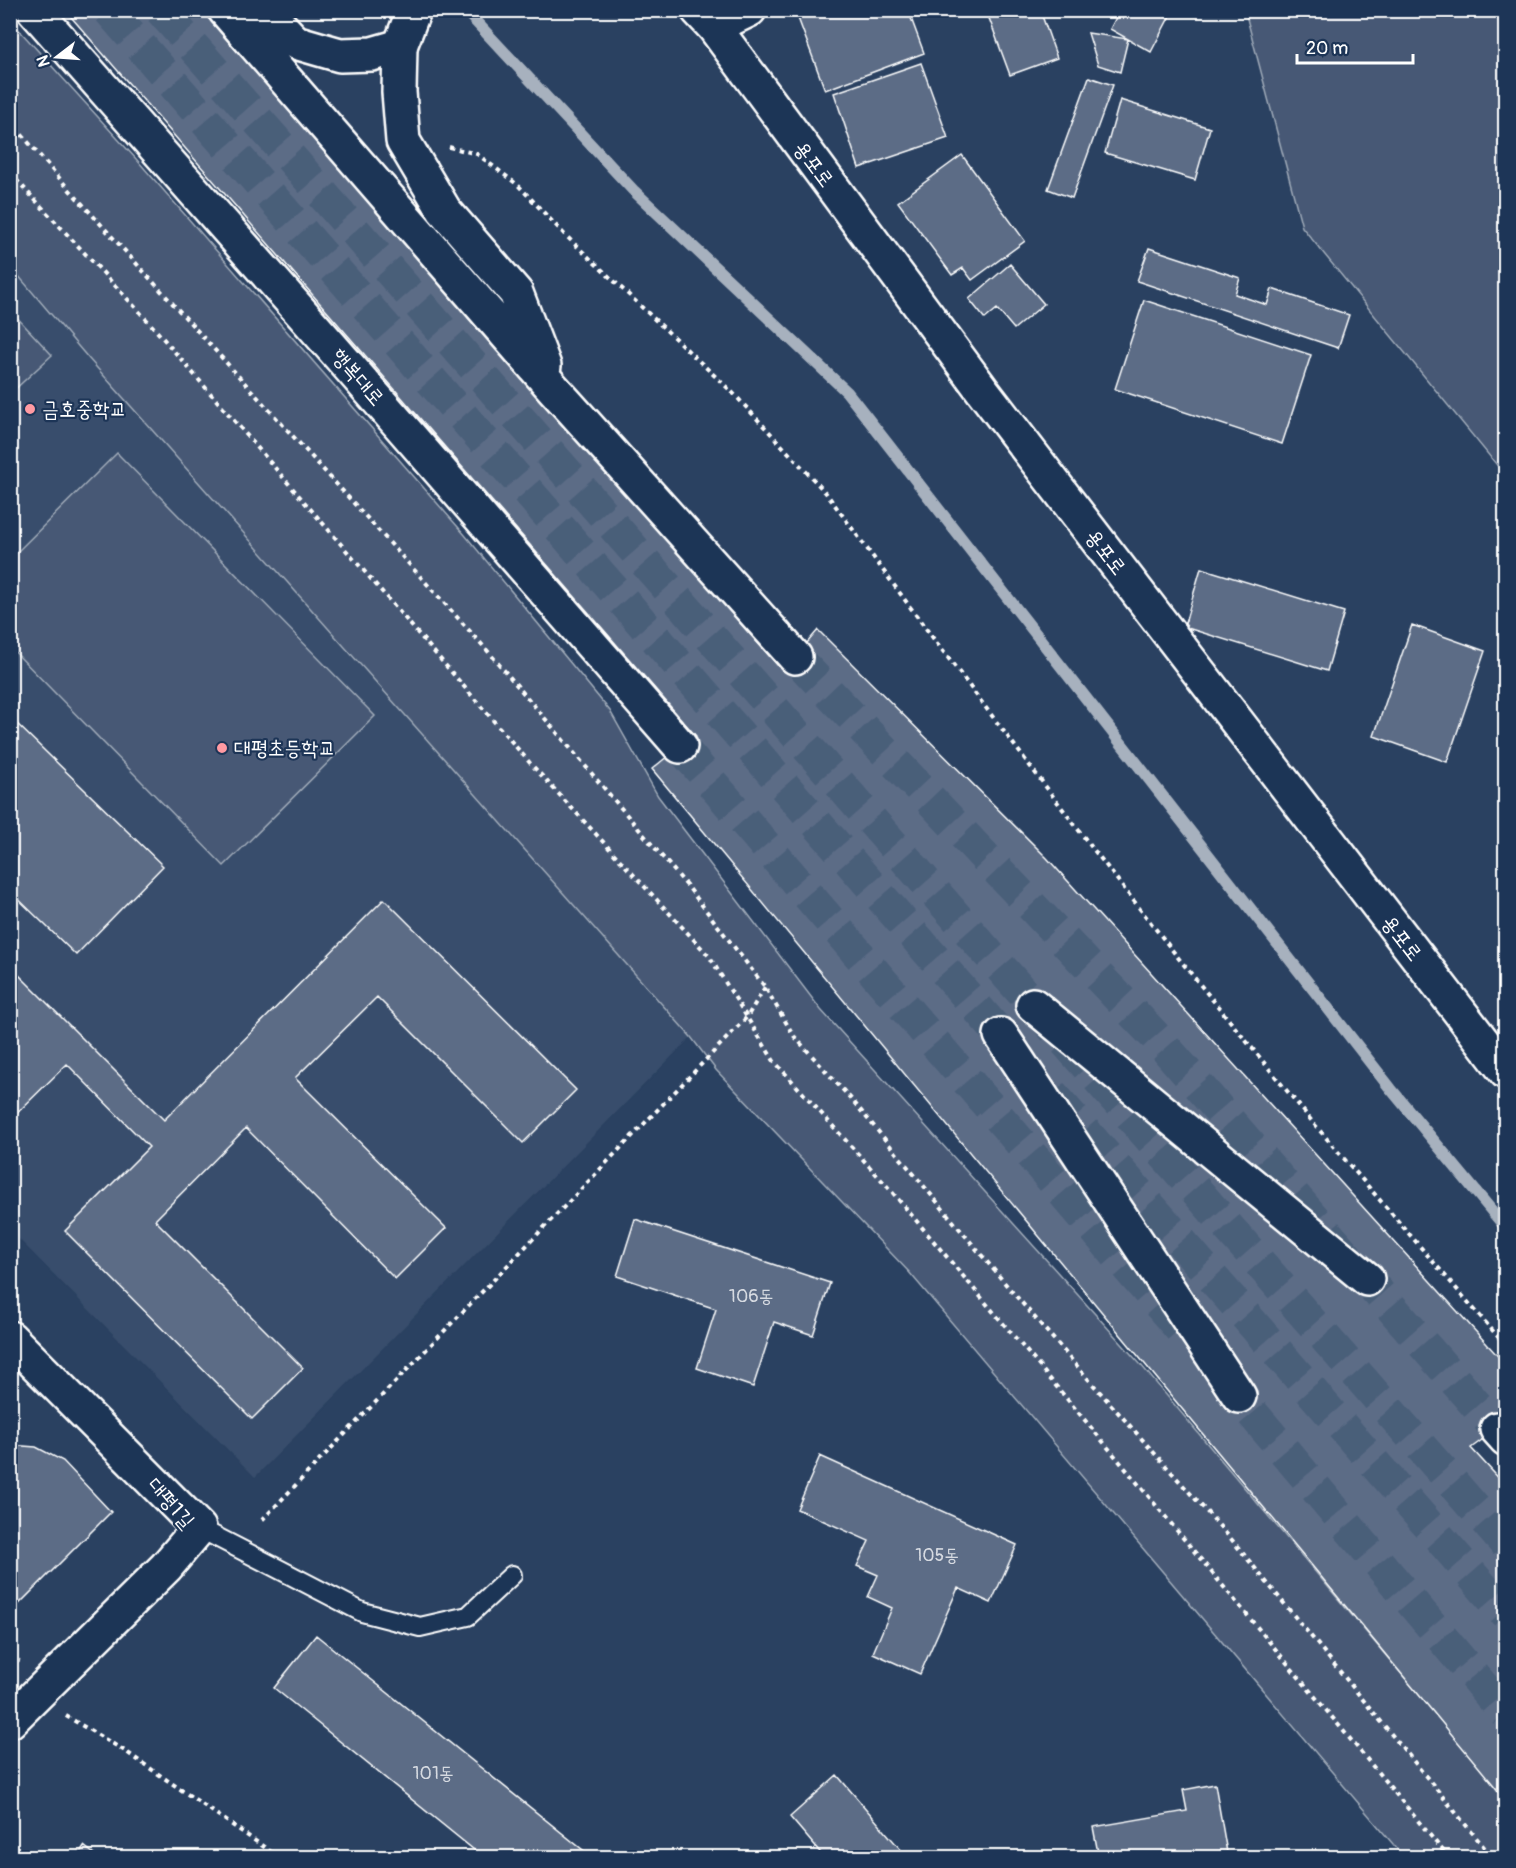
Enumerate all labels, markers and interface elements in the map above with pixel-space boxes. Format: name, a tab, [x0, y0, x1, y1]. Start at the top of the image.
north arrow	[27, 27, 87, 87]
scale bar	[1297, 27, 1412, 65]
text: 20 m	[1306, 37, 1348, 60]
text: N	[32, 53, 55, 69]
street label: 용포로	[788, 136, 840, 193]
street label: 행복대로	[325, 343, 390, 412]
place label: 금호중학교	[42, 396, 127, 423]
marker: 금호중학교	[23, 402, 37, 416]
street label: 용포로	[1079, 524, 1132, 581]
place label: 대평초등학교	[234, 735, 335, 762]
marker: 대평초등학교	[215, 741, 229, 755]
street label: 용포로	[1375, 910, 1428, 967]
house number: 106동	[729, 1285, 773, 1308]
street label: 대평1길	[141, 1472, 200, 1534]
house number: 105동	[915, 1544, 959, 1567]
house number: 101동	[413, 1762, 453, 1785]

